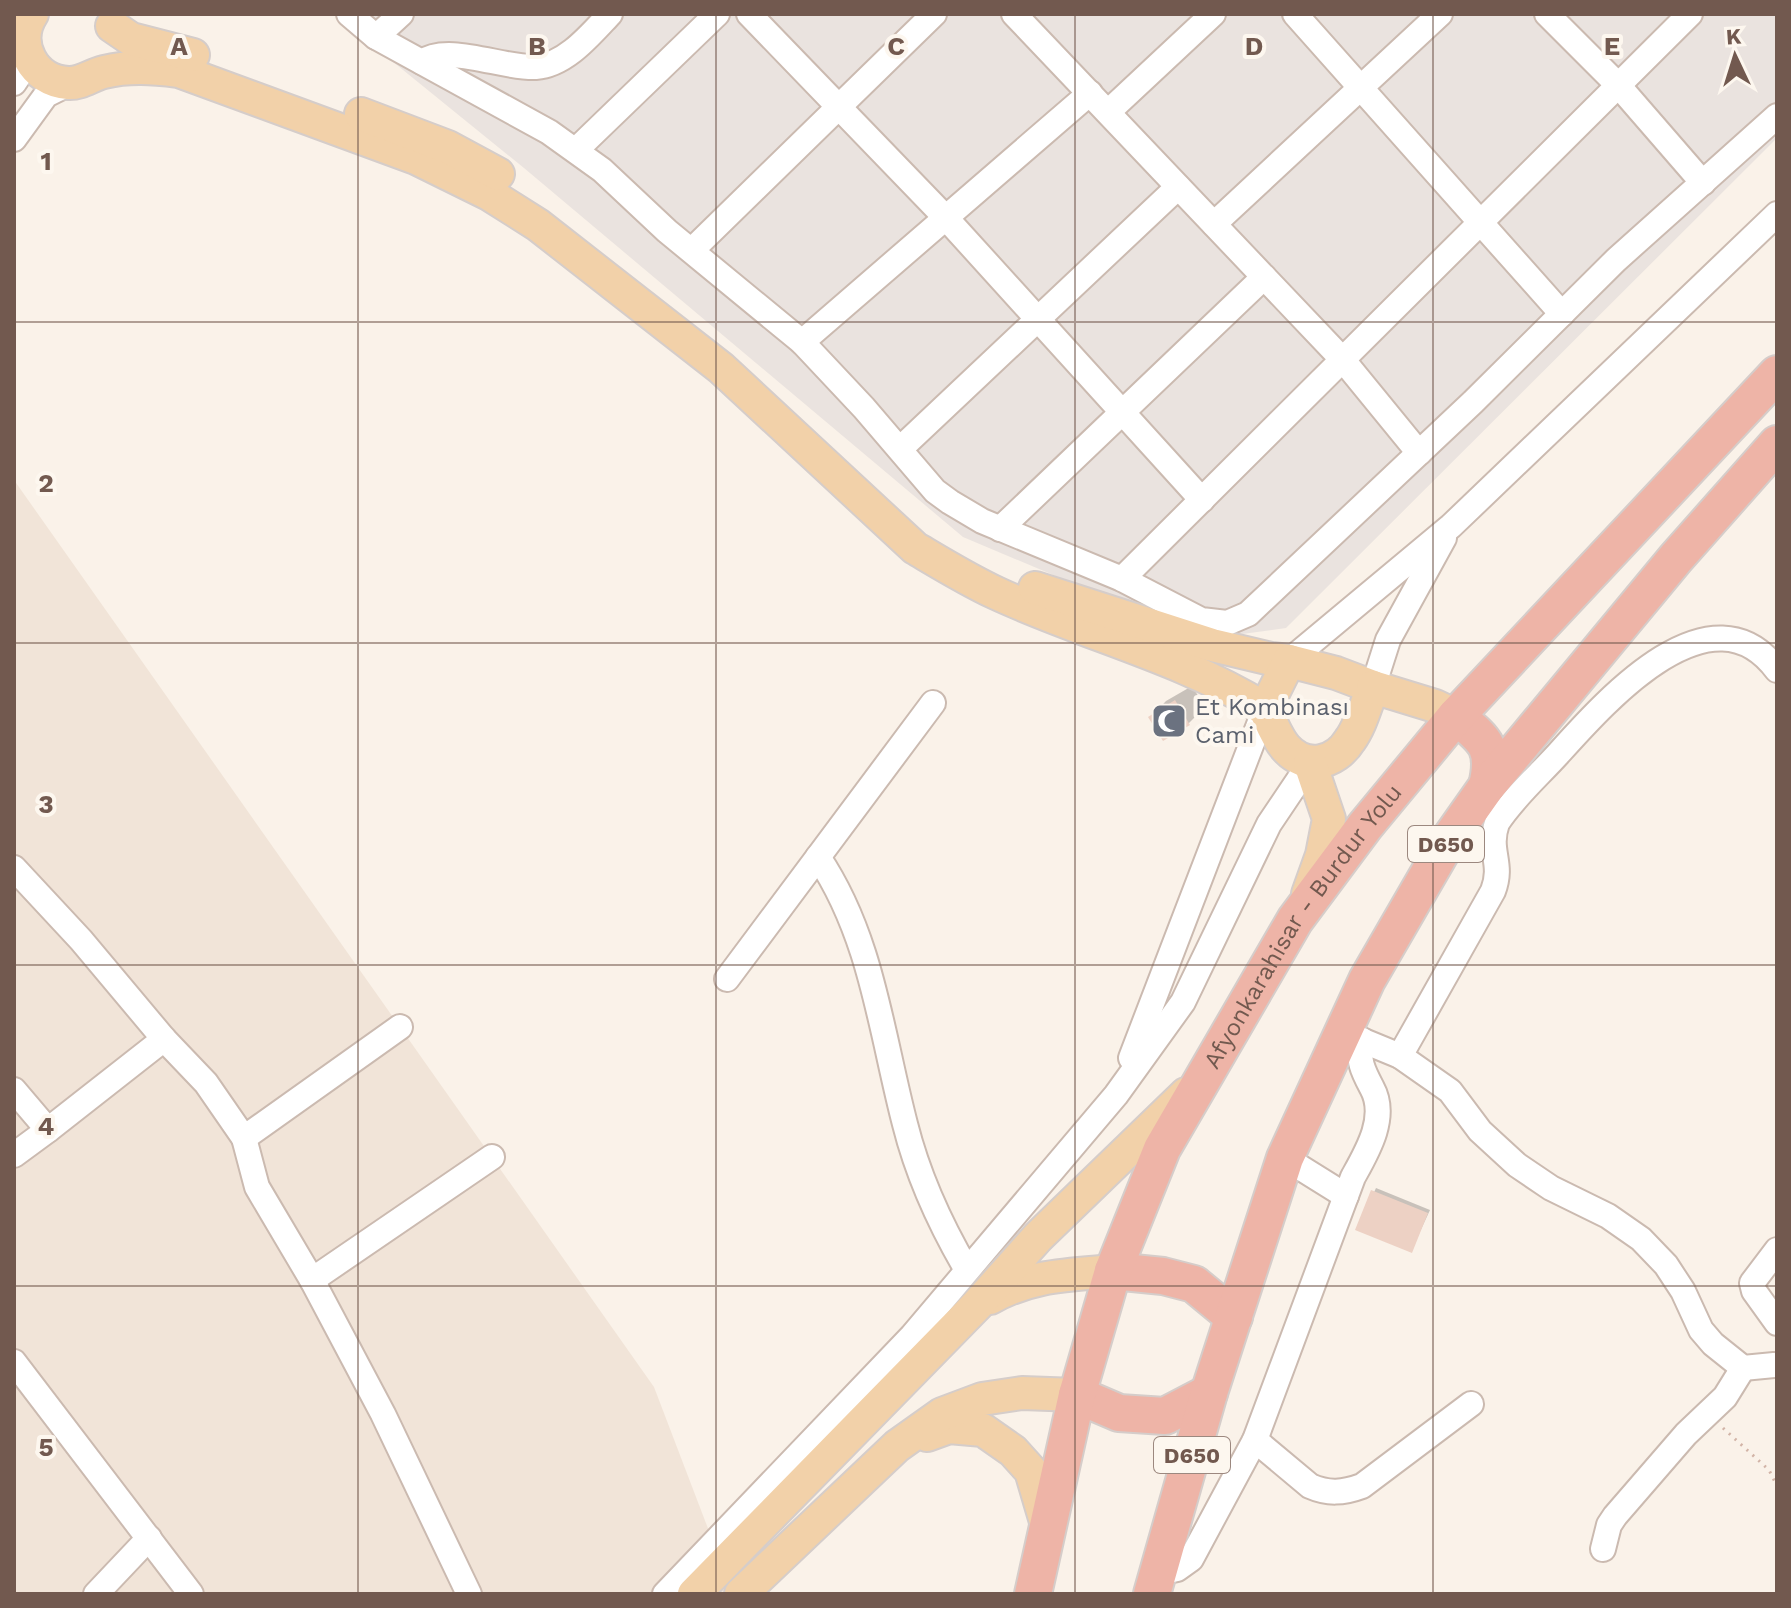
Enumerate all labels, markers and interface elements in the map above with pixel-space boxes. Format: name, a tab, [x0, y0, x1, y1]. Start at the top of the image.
north arrow	[1695, 16, 1775, 96]
text: K	[1725, 23, 1743, 50]
text: A	[170, 31, 188, 61]
text: B	[528, 31, 546, 61]
text: C	[887, 31, 905, 61]
text: D	[1245, 31, 1263, 61]
text: E	[1604, 31, 1620, 61]
text: 1	[40, 146, 52, 176]
text: 2	[38, 468, 54, 498]
place label: Et Kombinası Cami	[1195, 693, 1349, 749]
mosque icon: Et Kombinası Cami	[1150, 702, 1188, 740]
street label: Afyonkarahisar - Burdur Yolu	[1198, 779, 1408, 1074]
text: 3	[38, 789, 54, 819]
road number: D650	[1408, 826, 1484, 862]
text: 4	[38, 1111, 55, 1141]
text: 5	[38, 1432, 54, 1462]
road number: D650	[1154, 1437, 1230, 1473]

